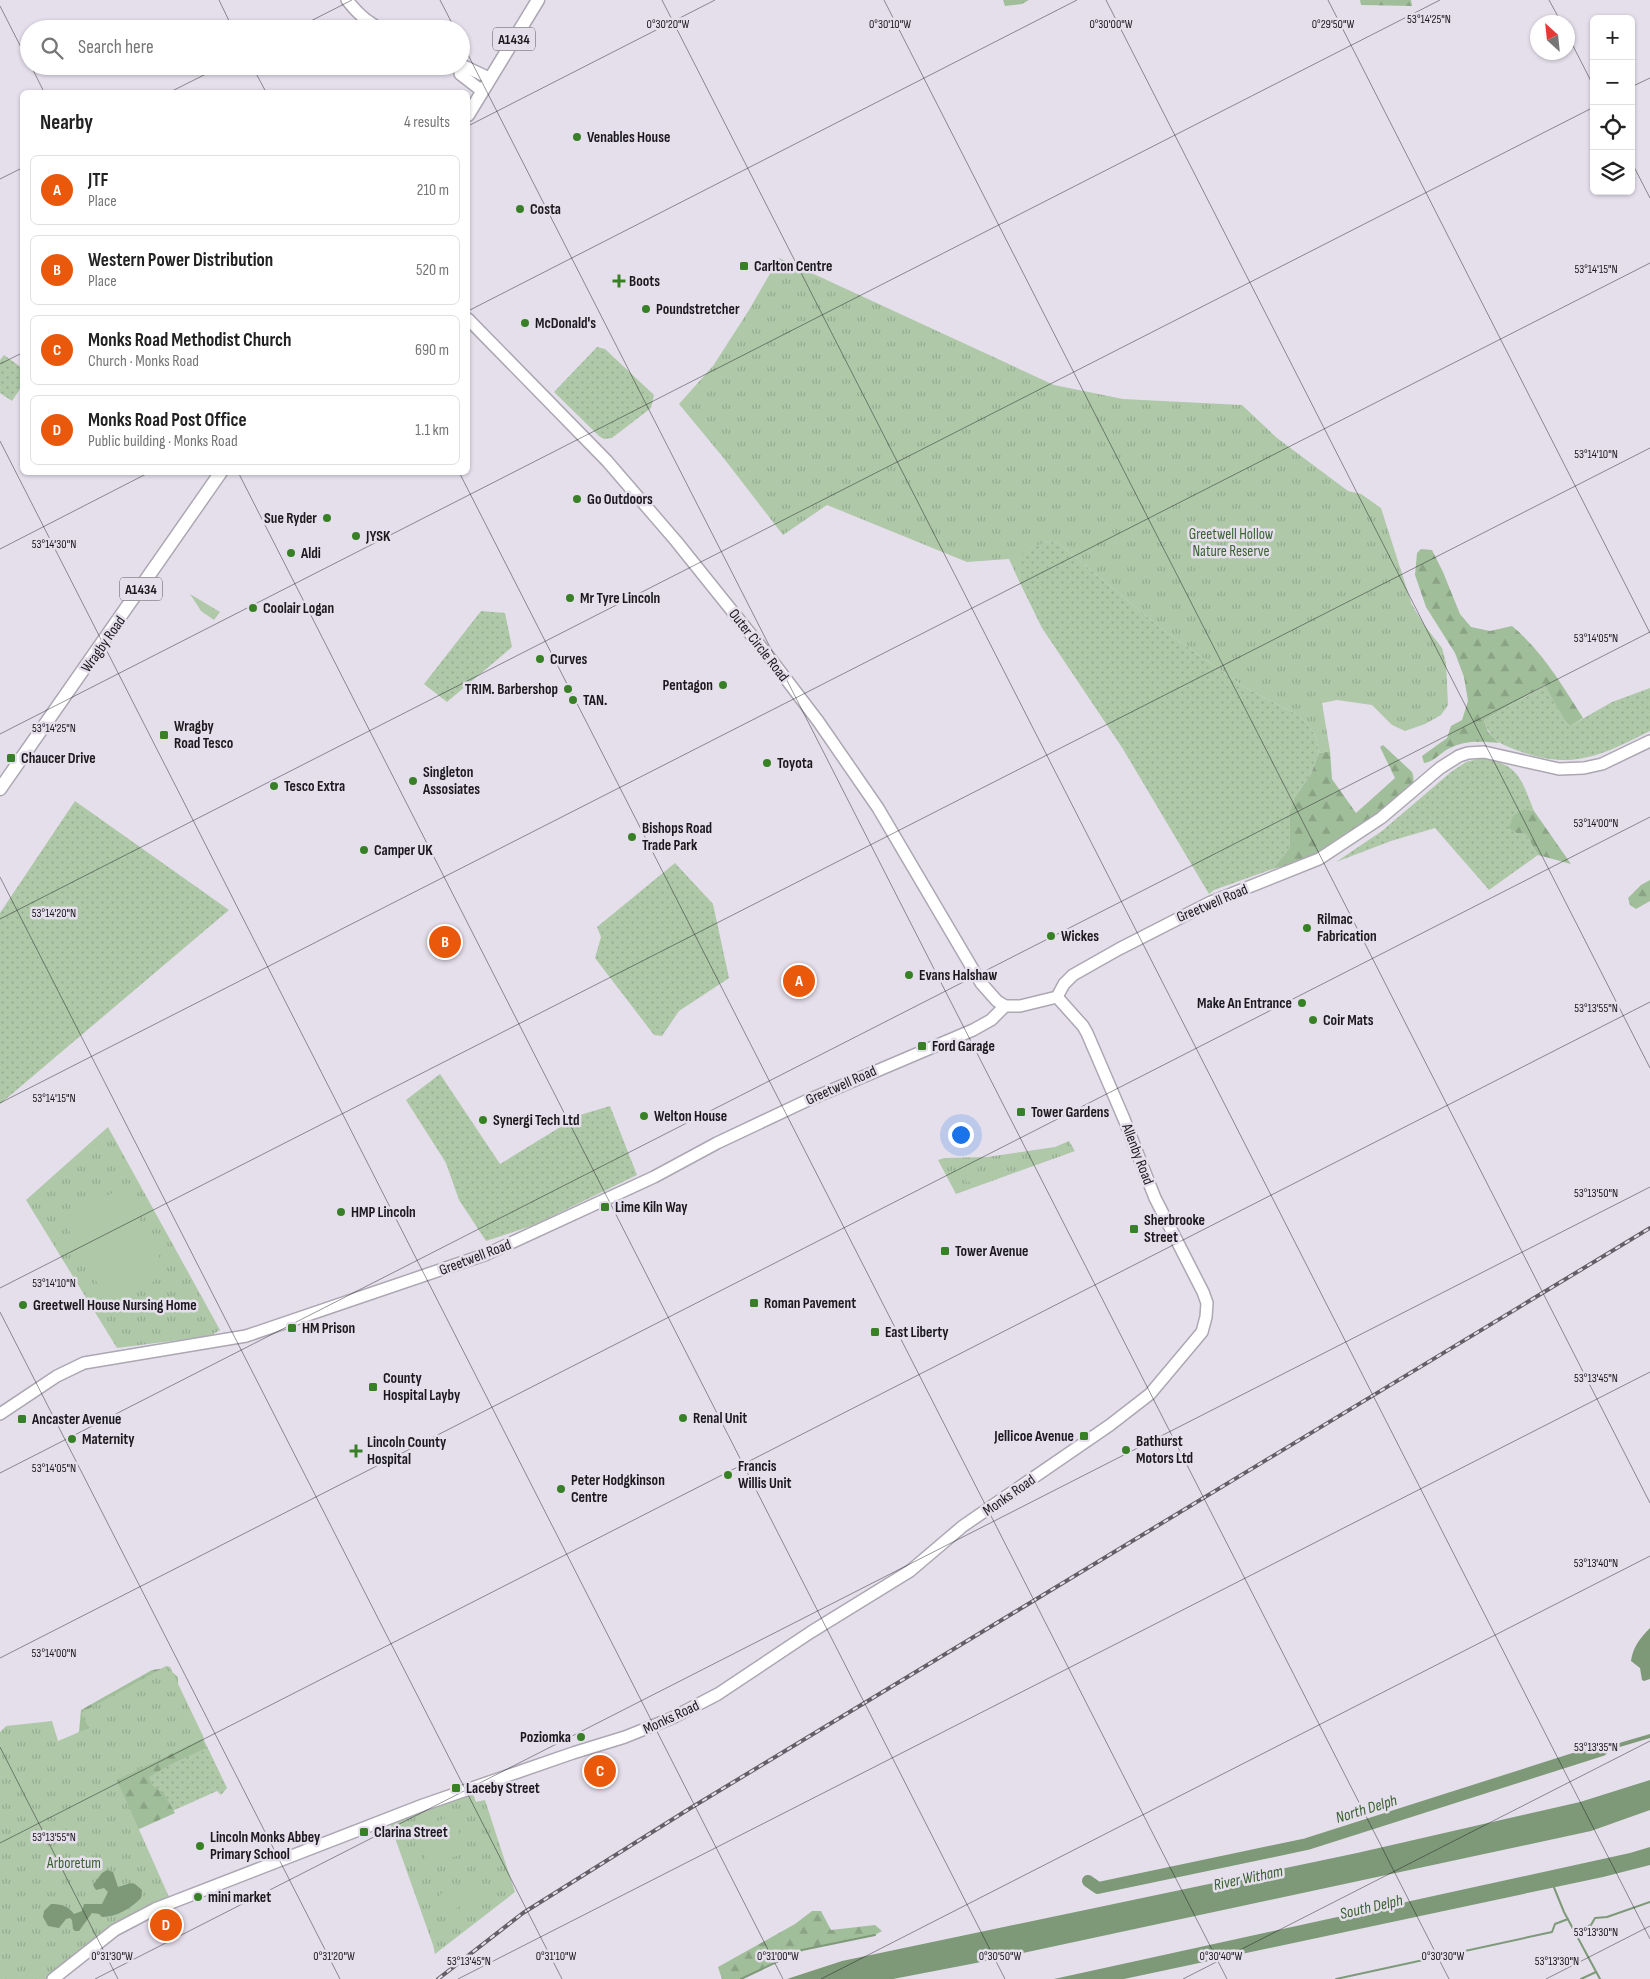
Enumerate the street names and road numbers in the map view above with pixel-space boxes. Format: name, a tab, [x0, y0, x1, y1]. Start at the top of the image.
road number: A1434	[493, 28, 535, 50]
road number: A1434	[120, 578, 162, 600]
street label: Outer Circle Road	[724, 605, 793, 686]
street label: Wragby Road	[77, 612, 130, 676]
street label: Greetwell Road	[1174, 880, 1251, 927]
street label: Greetwell Road	[803, 1061, 880, 1109]
street label: Allenby Road	[1117, 1120, 1158, 1187]
street label: Greetwell Road	[437, 1235, 514, 1280]
street label: Monks Road	[979, 1470, 1039, 1520]
street label: Monks Road	[640, 1696, 702, 1739]

